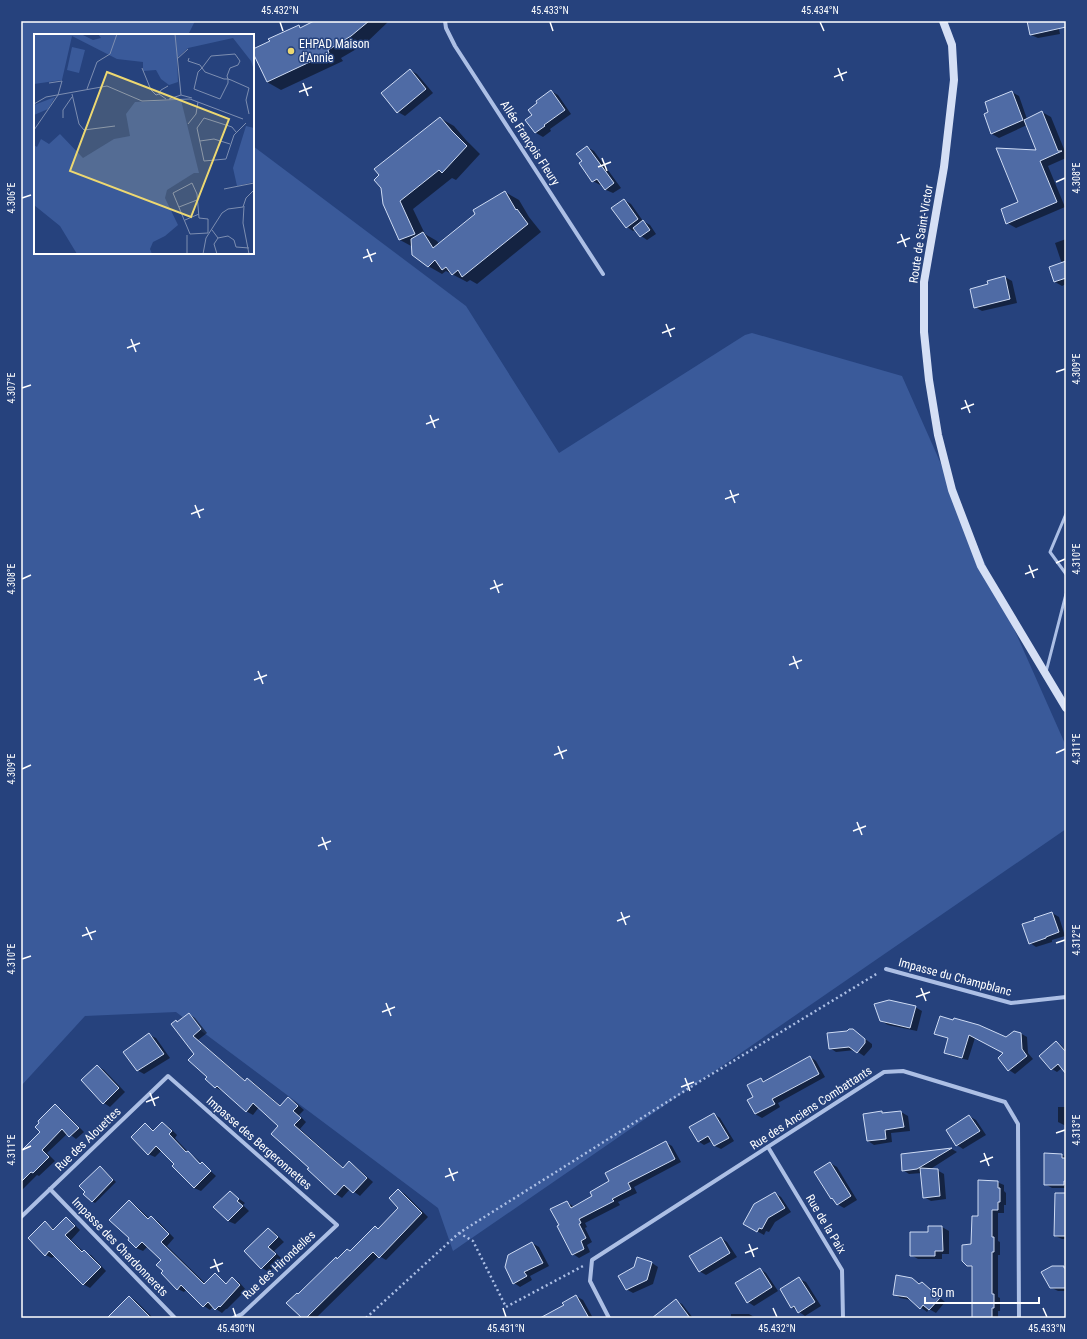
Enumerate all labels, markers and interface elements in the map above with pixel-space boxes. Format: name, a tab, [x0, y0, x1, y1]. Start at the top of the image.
text: 45.432°N	[261, 5, 299, 16]
text: 45.433°N	[531, 5, 569, 16]
text: 45.434°N	[801, 5, 839, 16]
inset map	[34, 34, 254, 254]
place label: EHPAD Maison d'Annie	[299, 37, 370, 65]
marker: EHPAD Maison d'Annie	[286, 46, 296, 56]
street label: Allée François Fleury	[497, 98, 563, 188]
text: 4.308°E	[1071, 162, 1082, 194]
text: 4.306°E	[6, 182, 17, 214]
street label: Route de Saint-Victor	[906, 183, 936, 284]
text: 4.309°E	[1071, 353, 1082, 385]
text: 4.307°E	[6, 372, 17, 404]
text: 4.310°E	[1071, 543, 1082, 575]
text: 4.308°E	[6, 563, 17, 595]
text: 4.311°E	[1071, 733, 1082, 765]
text: 4.309°E	[6, 753, 17, 785]
text: 4.312°E	[1071, 924, 1082, 956]
text: 4.310°E	[6, 943, 17, 975]
street label: Impasse du Champblanc	[897, 955, 1014, 999]
street label: Rue des Anciens Combattants	[748, 1063, 874, 1153]
street label: Impasse des Bergeronnettes	[203, 1093, 315, 1193]
street label: Rue des Alouettes	[52, 1104, 124, 1174]
text: 4.313°E	[1071, 1114, 1082, 1146]
text: 4.311°E	[6, 1134, 17, 1166]
street label: Rue de la Paix	[803, 1192, 849, 1256]
street label: Impasse des Chardonnerets	[69, 1195, 171, 1299]
street label: Rue des Hirondelles	[240, 1228, 318, 1302]
scale bar	[925, 1279, 1039, 1305]
text: 50 m	[931, 1286, 955, 1300]
text: 45.430°N	[217, 1323, 255, 1334]
text: 45.431°N	[487, 1323, 525, 1334]
text: 45.432°N	[758, 1323, 796, 1334]
text: 45.433°N	[1028, 1323, 1066, 1334]

